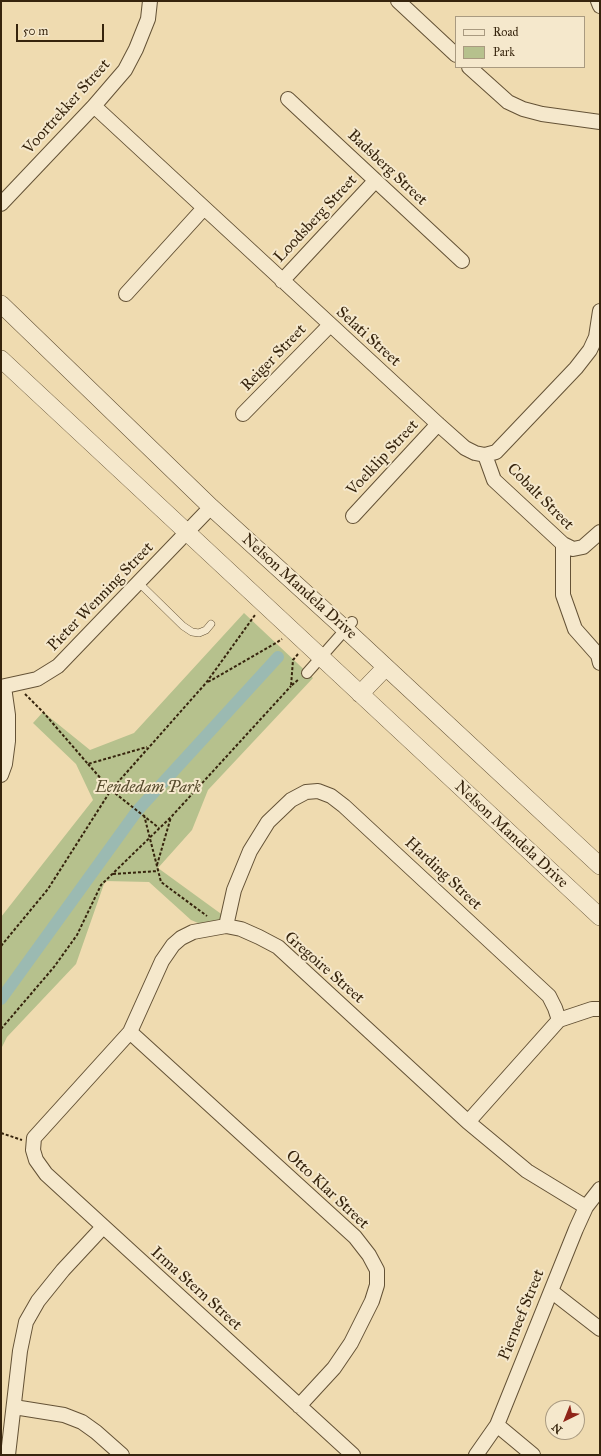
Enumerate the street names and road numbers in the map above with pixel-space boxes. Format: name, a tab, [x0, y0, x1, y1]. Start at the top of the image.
street label: Voortrekker Street	[19, 56, 115, 158]
street label: Badsberg Street	[343, 126, 431, 210]
street label: Loodsberg Street	[270, 171, 362, 267]
street label: Selati Street	[332, 303, 404, 371]
street label: Reiger Street	[237, 321, 311, 395]
street label: Voelklip Street	[343, 416, 423, 500]
street label: Cobalt Street	[503, 460, 577, 534]
street label: Nelson Mandela Drive	[237, 530, 361, 644]
street label: Pieter Wenning Street	[44, 538, 158, 656]
street label: Nelson Mandela Drive	[450, 777, 572, 893]
street label: Harding Street	[401, 833, 485, 915]
street label: Gregoire Street	[280, 928, 368, 1008]
street label: Otto Klar Street	[281, 1147, 373, 1233]
street label: Irma Stern Street	[147, 1243, 245, 1335]
street label: Pierneef Street	[495, 1267, 549, 1363]

